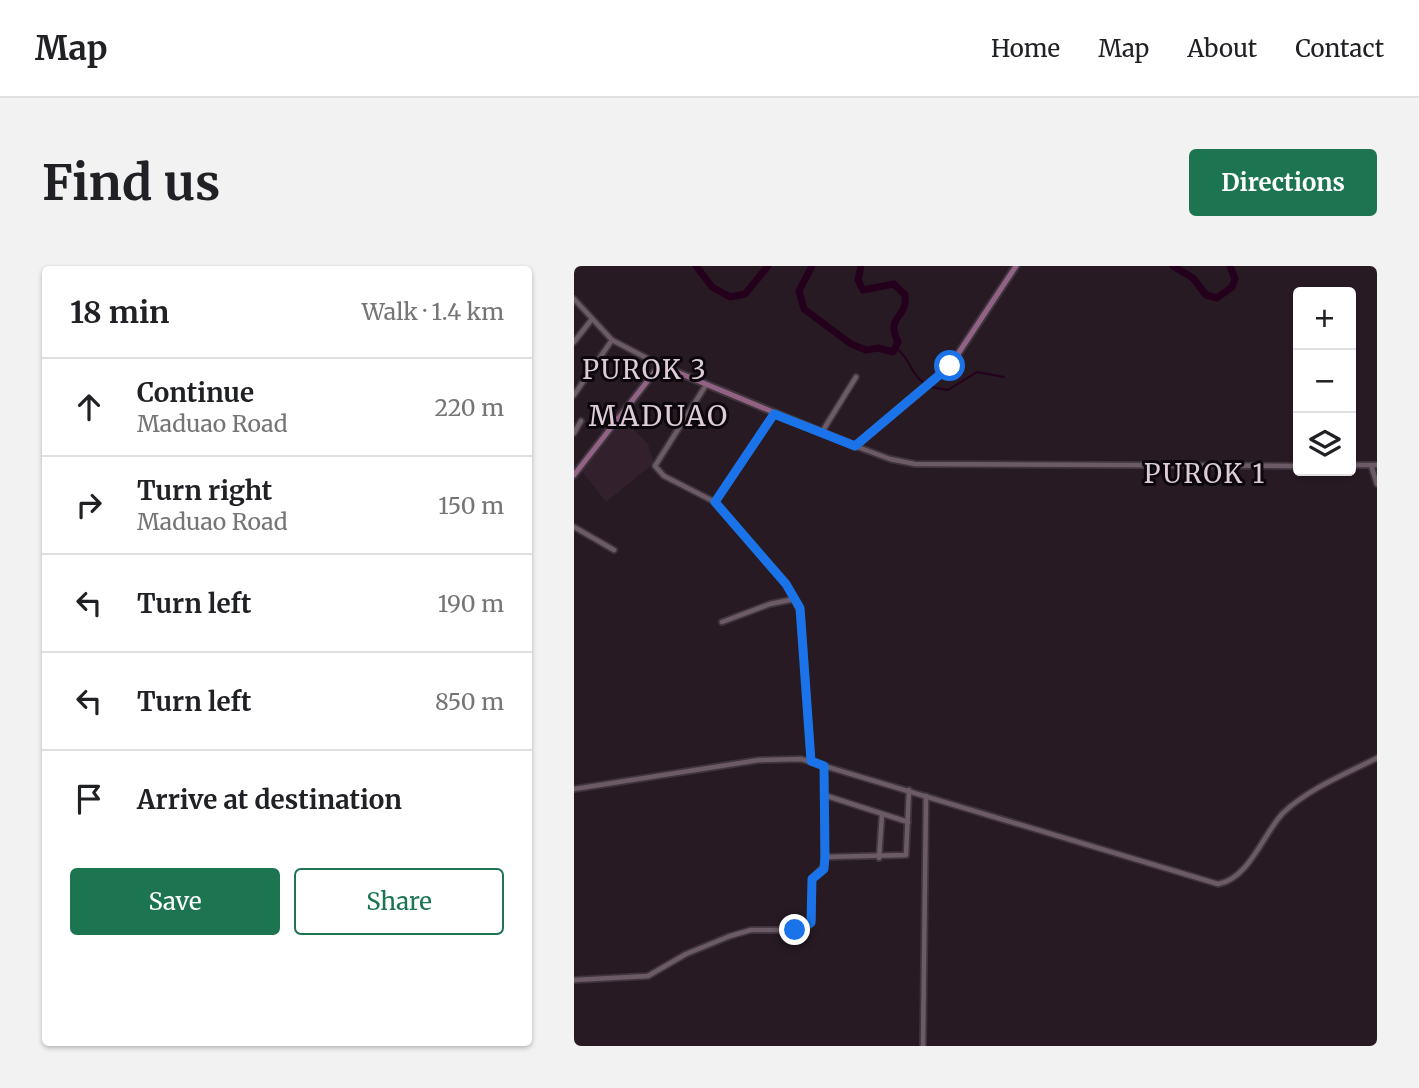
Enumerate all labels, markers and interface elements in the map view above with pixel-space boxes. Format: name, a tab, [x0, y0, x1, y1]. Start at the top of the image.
text: Map	[35, 28, 108, 69]
text: Home	[991, 33, 1060, 64]
text: Map	[1098, 33, 1149, 64]
text: About	[1187, 33, 1257, 64]
text: Contact	[1295, 33, 1384, 64]
button: Directions	[1189, 149, 1377, 216]
text: Find us	[42, 152, 220, 213]
map controls	[1293, 287, 1356, 476]
button: +	[1293, 287, 1356, 350]
text: 18 min	[70, 293, 169, 331]
text: Walk · 1.4 km	[362, 297, 504, 326]
route start	[934, 350, 965, 381]
button: −	[1293, 350, 1356, 413]
district label: PUROK 3	[582, 353, 708, 386]
text: Continue	[137, 376, 254, 409]
icon: ahead	[70, 388, 108, 426]
text: 220 m	[434, 393, 504, 422]
district label: MADUAO	[589, 398, 729, 434]
text: Maduao Road	[137, 409, 288, 438]
button: layers	[1293, 413, 1356, 476]
district label: PUROK 1	[1144, 457, 1266, 490]
text: Turn right	[137, 474, 272, 507]
icon: right	[70, 486, 108, 524]
text: 150 m	[438, 491, 504, 520]
text: Maduao Road	[137, 507, 288, 536]
icon: left	[70, 584, 108, 622]
text: Turn left	[137, 587, 251, 620]
text: 190 m	[438, 589, 504, 618]
icon: left	[70, 682, 108, 720]
text: Turn left	[137, 685, 251, 718]
text: 850 m	[435, 687, 504, 716]
icon: arrive	[70, 780, 108, 818]
text: Arrive at destination	[137, 783, 402, 816]
button: Save	[70, 868, 280, 935]
button: Share	[294, 868, 504, 935]
route end	[779, 914, 810, 945]

